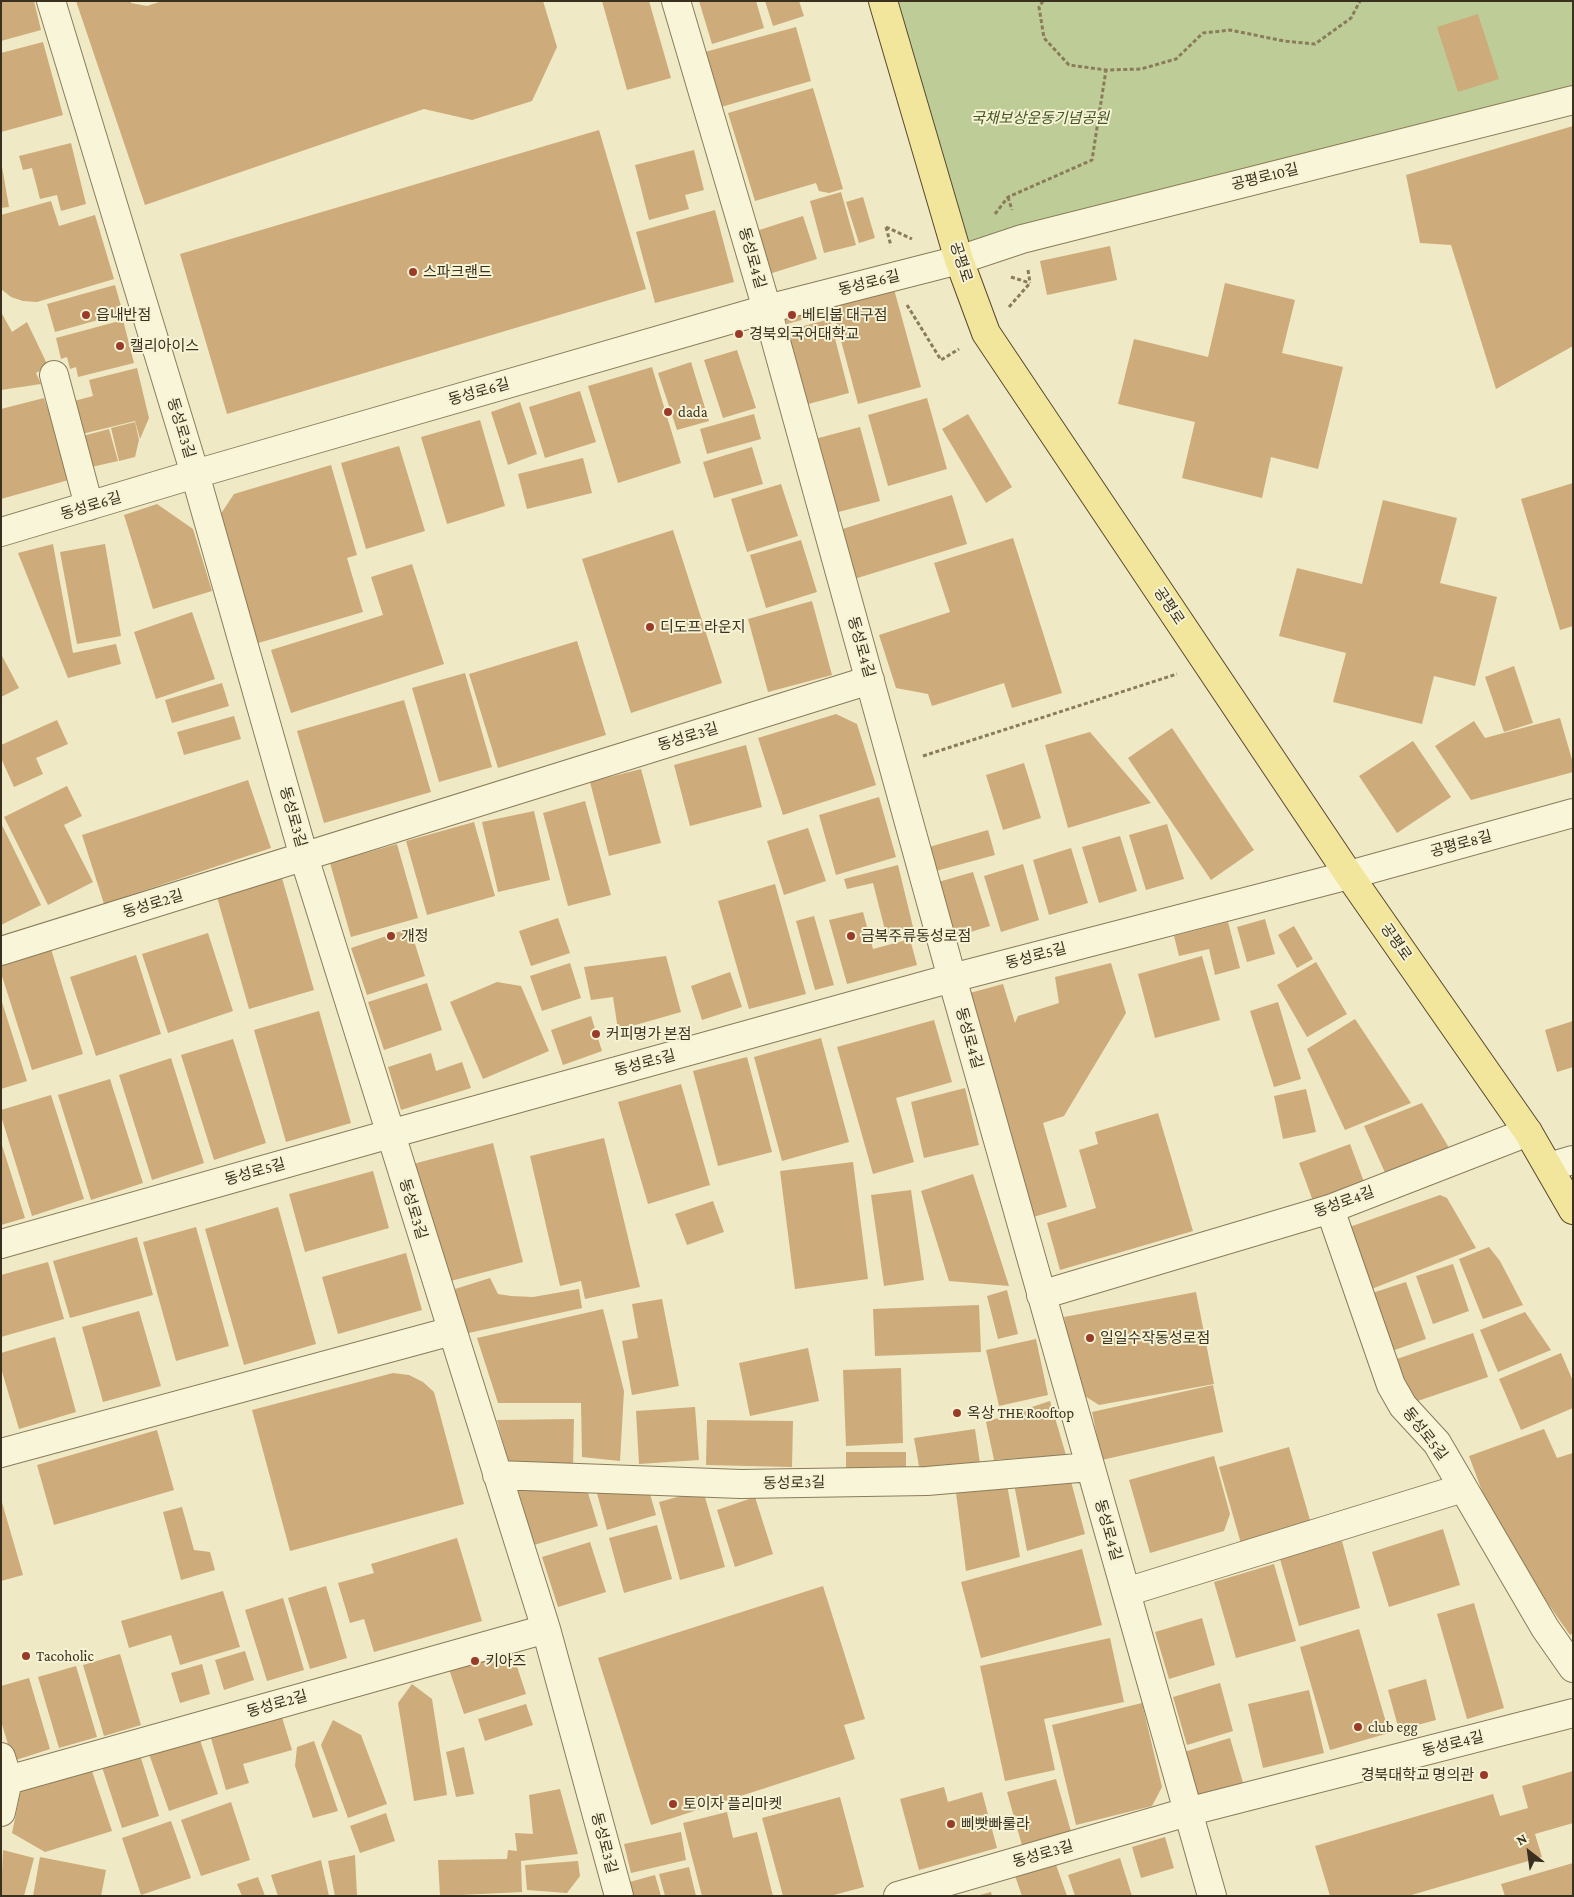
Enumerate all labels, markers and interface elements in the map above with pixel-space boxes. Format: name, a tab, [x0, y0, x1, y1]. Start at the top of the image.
park label: 국채보상운동기념공원	[971, 109, 1109, 127]
street label: 공평로10길	[1230, 160, 1300, 194]
street label: 동성로4길	[735, 225, 769, 291]
street label: 공평로	[946, 240, 976, 284]
place label: 스파크랜드	[423, 263, 492, 281]
marker: 스파크랜드	[407, 266, 419, 278]
street label: 동성로6길	[836, 267, 902, 299]
place label: 읍내반점	[96, 306, 151, 324]
place label: 베티붑 대구점	[802, 306, 888, 324]
marker: 읍내반점	[80, 309, 92, 321]
marker: 베티붑 대구점	[786, 309, 798, 321]
place label: 경북외국어대학교	[749, 325, 859, 343]
marker: 경북외국어대학교	[733, 328, 745, 340]
place label: 캘리아이스	[130, 337, 199, 355]
marker: 캘리아이스	[114, 340, 126, 352]
street label: 동성로6길	[446, 375, 512, 409]
street label: 동성로3길	[163, 396, 199, 460]
place label: dada	[678, 403, 708, 421]
marker: dada	[662, 406, 674, 418]
street label: 동성로6길	[58, 488, 124, 524]
street label: 공평로	[1150, 584, 1188, 628]
street label: 동성로4길	[844, 614, 878, 680]
place label: 디도프 라운지	[660, 618, 746, 636]
marker: 디도프 라운지	[644, 621, 656, 633]
street label: 동성로3길	[656, 719, 720, 755]
street label: 동성로3길	[276, 785, 310, 849]
street label: 공평로8길	[1428, 827, 1494, 861]
street label: 동성로2길	[121, 886, 185, 922]
street label: 공평로	[1377, 920, 1415, 964]
place label: 개정	[401, 927, 429, 945]
place label: 금복주류동성로점	[861, 927, 971, 945]
marker: 개정	[385, 930, 397, 942]
marker: 금복주류동성로점	[845, 930, 857, 942]
street label: 동성로5길	[1004, 939, 1068, 973]
street label: 동성로4길	[952, 1005, 986, 1071]
place label: 커피명가 본점	[606, 1025, 692, 1043]
marker: 커피명가 본점	[590, 1028, 602, 1040]
street label: 동성로5길	[613, 1046, 677, 1080]
street label: 동성로5길	[223, 1155, 287, 1189]
street label: 동성로3길	[395, 1177, 431, 1241]
street label: 동성로4길	[1311, 1183, 1377, 1221]
place label: 일일수작동성로점	[1100, 1329, 1210, 1347]
marker: 일일수작동성로점	[1084, 1332, 1096, 1344]
place label: 옥상 THE Rooftop	[967, 1404, 1074, 1422]
street label: 동성로5길	[1399, 1404, 1451, 1464]
marker: 옥상 THE Rooftop	[951, 1407, 963, 1419]
street label: 동성로3길	[763, 1473, 825, 1493]
street label: 동성로4길	[1091, 1497, 1125, 1563]
place label: Tacoholic	[36, 1647, 94, 1665]
marker: Tacoholic	[20, 1650, 32, 1662]
place label: 키아즈	[485, 1652, 526, 1670]
marker: 키아즈	[469, 1655, 481, 1667]
street label: 동성로2길	[245, 1687, 309, 1721]
place label: club egg	[1368, 1718, 1418, 1736]
marker: club egg	[1352, 1721, 1364, 1733]
street label: 동성로4길	[1420, 1728, 1486, 1760]
place label: 경북대학교 명의관	[1361, 1766, 1474, 1784]
marker: 경북대학교 명의관	[1478, 1769, 1490, 1781]
place label: 토이자 플리마켓	[683, 1795, 782, 1813]
marker: 토이자 플리마켓	[667, 1798, 679, 1810]
street label: 동성로3길	[587, 1811, 621, 1875]
place label: 삐빳빠룰라	[961, 1815, 1030, 1833]
marker: 삐빳빠룰라	[945, 1818, 957, 1830]
north arrow	[1504, 1827, 1554, 1877]
text: N	[1513, 1830, 1530, 1848]
street label: 동성로3길	[1011, 1837, 1075, 1871]

